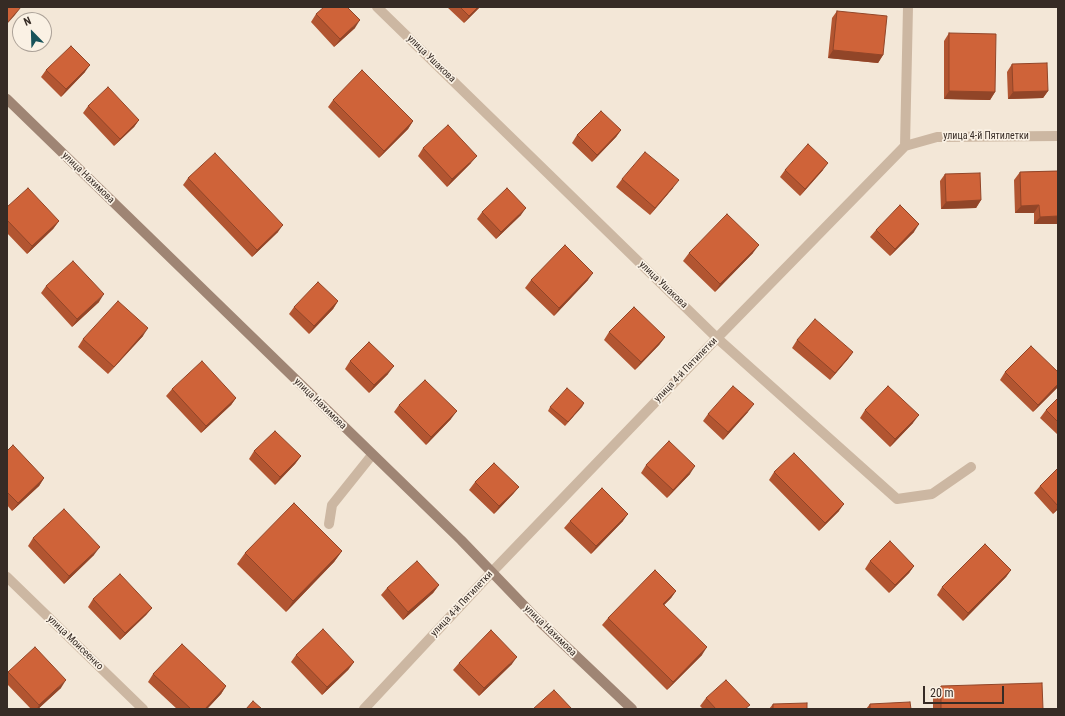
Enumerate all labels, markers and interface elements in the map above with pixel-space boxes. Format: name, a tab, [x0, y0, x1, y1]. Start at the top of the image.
north arrow	[12, 12, 52, 52]
text: N	[22, 14, 33, 29]
street label: улица Ушакова	[404, 33, 458, 85]
street label: улица 4-й Пятилетки	[943, 130, 1029, 142]
street label: улица Нахимова	[59, 150, 117, 206]
street label: улица Ушакова	[636, 259, 690, 311]
street label: улица 4-й Пятилетки	[652, 335, 720, 405]
street label: улица Нахимова	[291, 376, 349, 432]
street label: улица 4-й Пятилетки	[428, 569, 496, 639]
street label: улица Нахимова	[521, 603, 579, 659]
street label: улица Моисеенко	[45, 613, 105, 673]
scale bar	[925, 678, 1006, 704]
text: 20 m	[930, 686, 954, 700]

